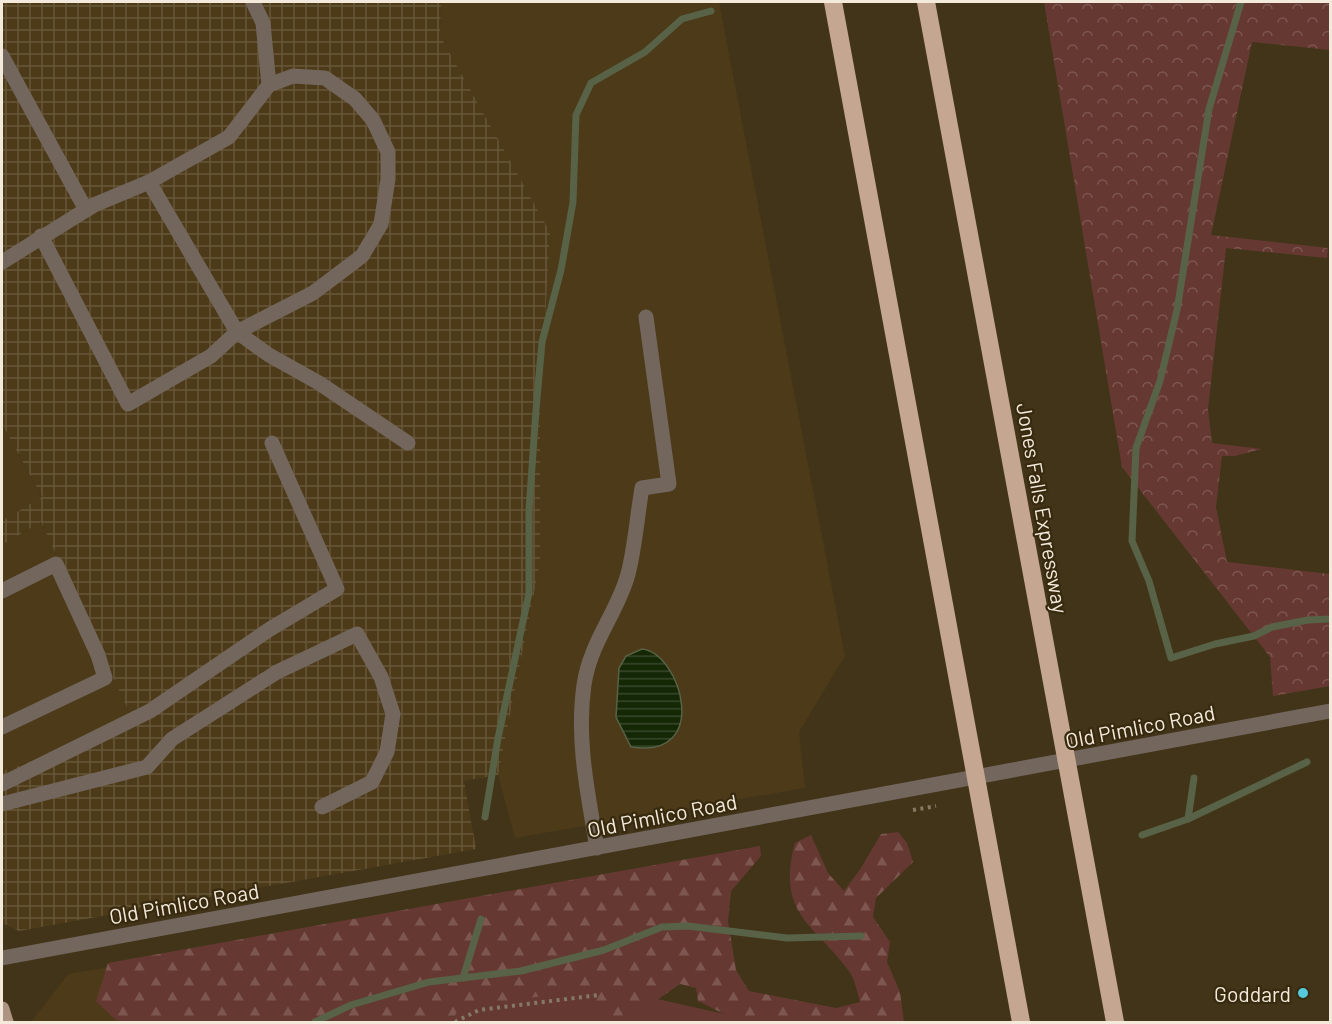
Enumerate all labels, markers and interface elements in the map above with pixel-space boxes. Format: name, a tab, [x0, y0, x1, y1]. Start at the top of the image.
street label: Jones Falls Expressway	[1012, 401, 1074, 615]
street label: Old Pimlico Road	[1063, 699, 1217, 753]
street label: Old Pimlico Road	[585, 788, 739, 842]
street label: Old Pimlico Road	[107, 878, 261, 928]
place label: Goddard	[1214, 981, 1291, 1006]
marker: Goddard	[1296, 986, 1310, 1000]

